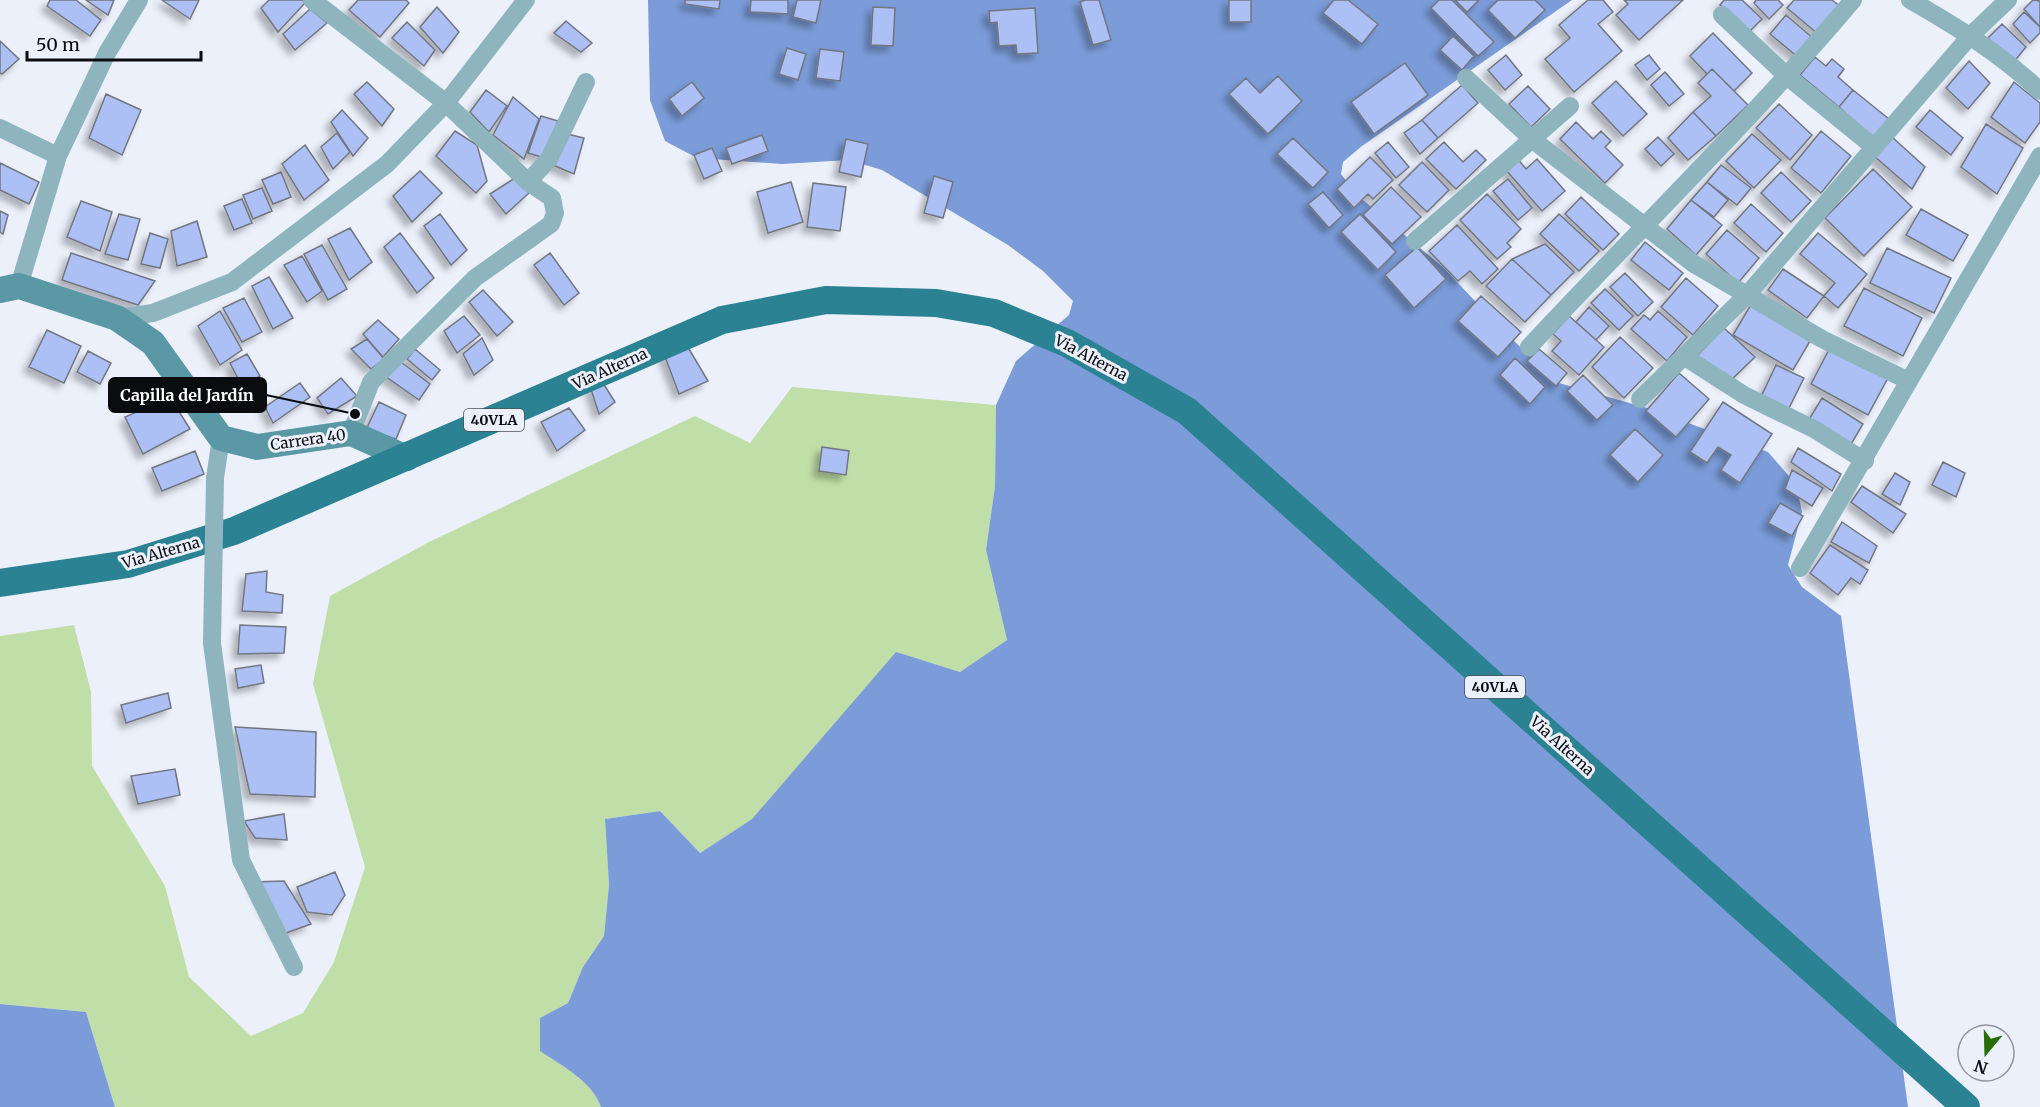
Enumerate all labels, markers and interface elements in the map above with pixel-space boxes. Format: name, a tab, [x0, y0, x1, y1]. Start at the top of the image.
scale bar	[27, 24, 201, 62]
text: 50 m	[36, 33, 80, 56]
street label: Via Alterna	[1051, 330, 1131, 385]
street label: Via Alterna	[569, 344, 650, 394]
callout: Capilla del Jardín	[109, 378, 266, 412]
text: Capilla del Jardín	[120, 385, 254, 405]
road number: 40VLA	[464, 409, 524, 431]
street label: Carrera 40	[269, 425, 347, 454]
street label: Via Alterna	[119, 532, 202, 573]
road number: 40VLA	[1465, 676, 1525, 698]
street label: Via Alterna	[1526, 711, 1598, 779]
north arrow	[1956, 1023, 2016, 1083]
text: N	[1972, 1056, 1990, 1079]

